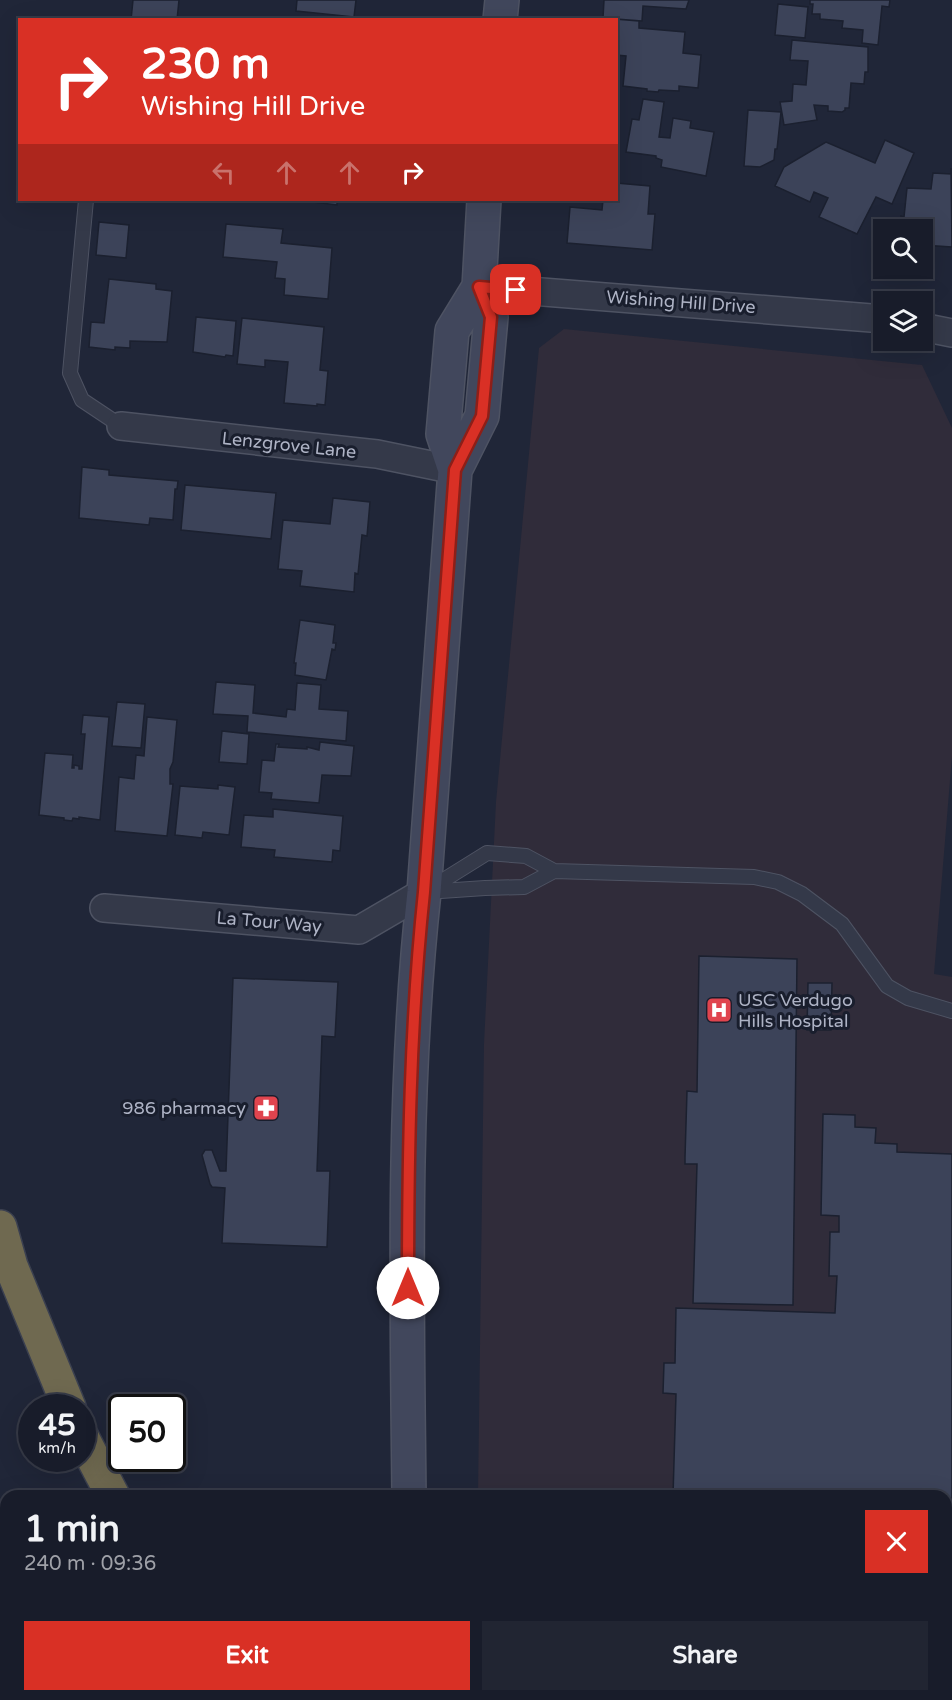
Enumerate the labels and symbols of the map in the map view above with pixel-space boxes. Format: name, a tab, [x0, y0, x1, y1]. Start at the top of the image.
pin	[490, 264, 541, 315]
street label: Wishing Hill Drive	[606, 286, 756, 318]
street label: Lenzgrove Lane	[221, 427, 357, 463]
street label: La Tour Way	[215, 906, 323, 938]
place label: USC Verdugo Hills Hospital	[738, 989, 853, 1032]
hospital icon: USC Verdugo Hills Hospital	[704, 995, 734, 1025]
pharmacy icon: 986 pharmacy	[251, 1093, 281, 1123]
place label: 986 pharmacy	[122, 1097, 246, 1119]
position arrow	[376, 1256, 440, 1320]
speed limit sign: 50	[108, 1394, 186, 1472]

